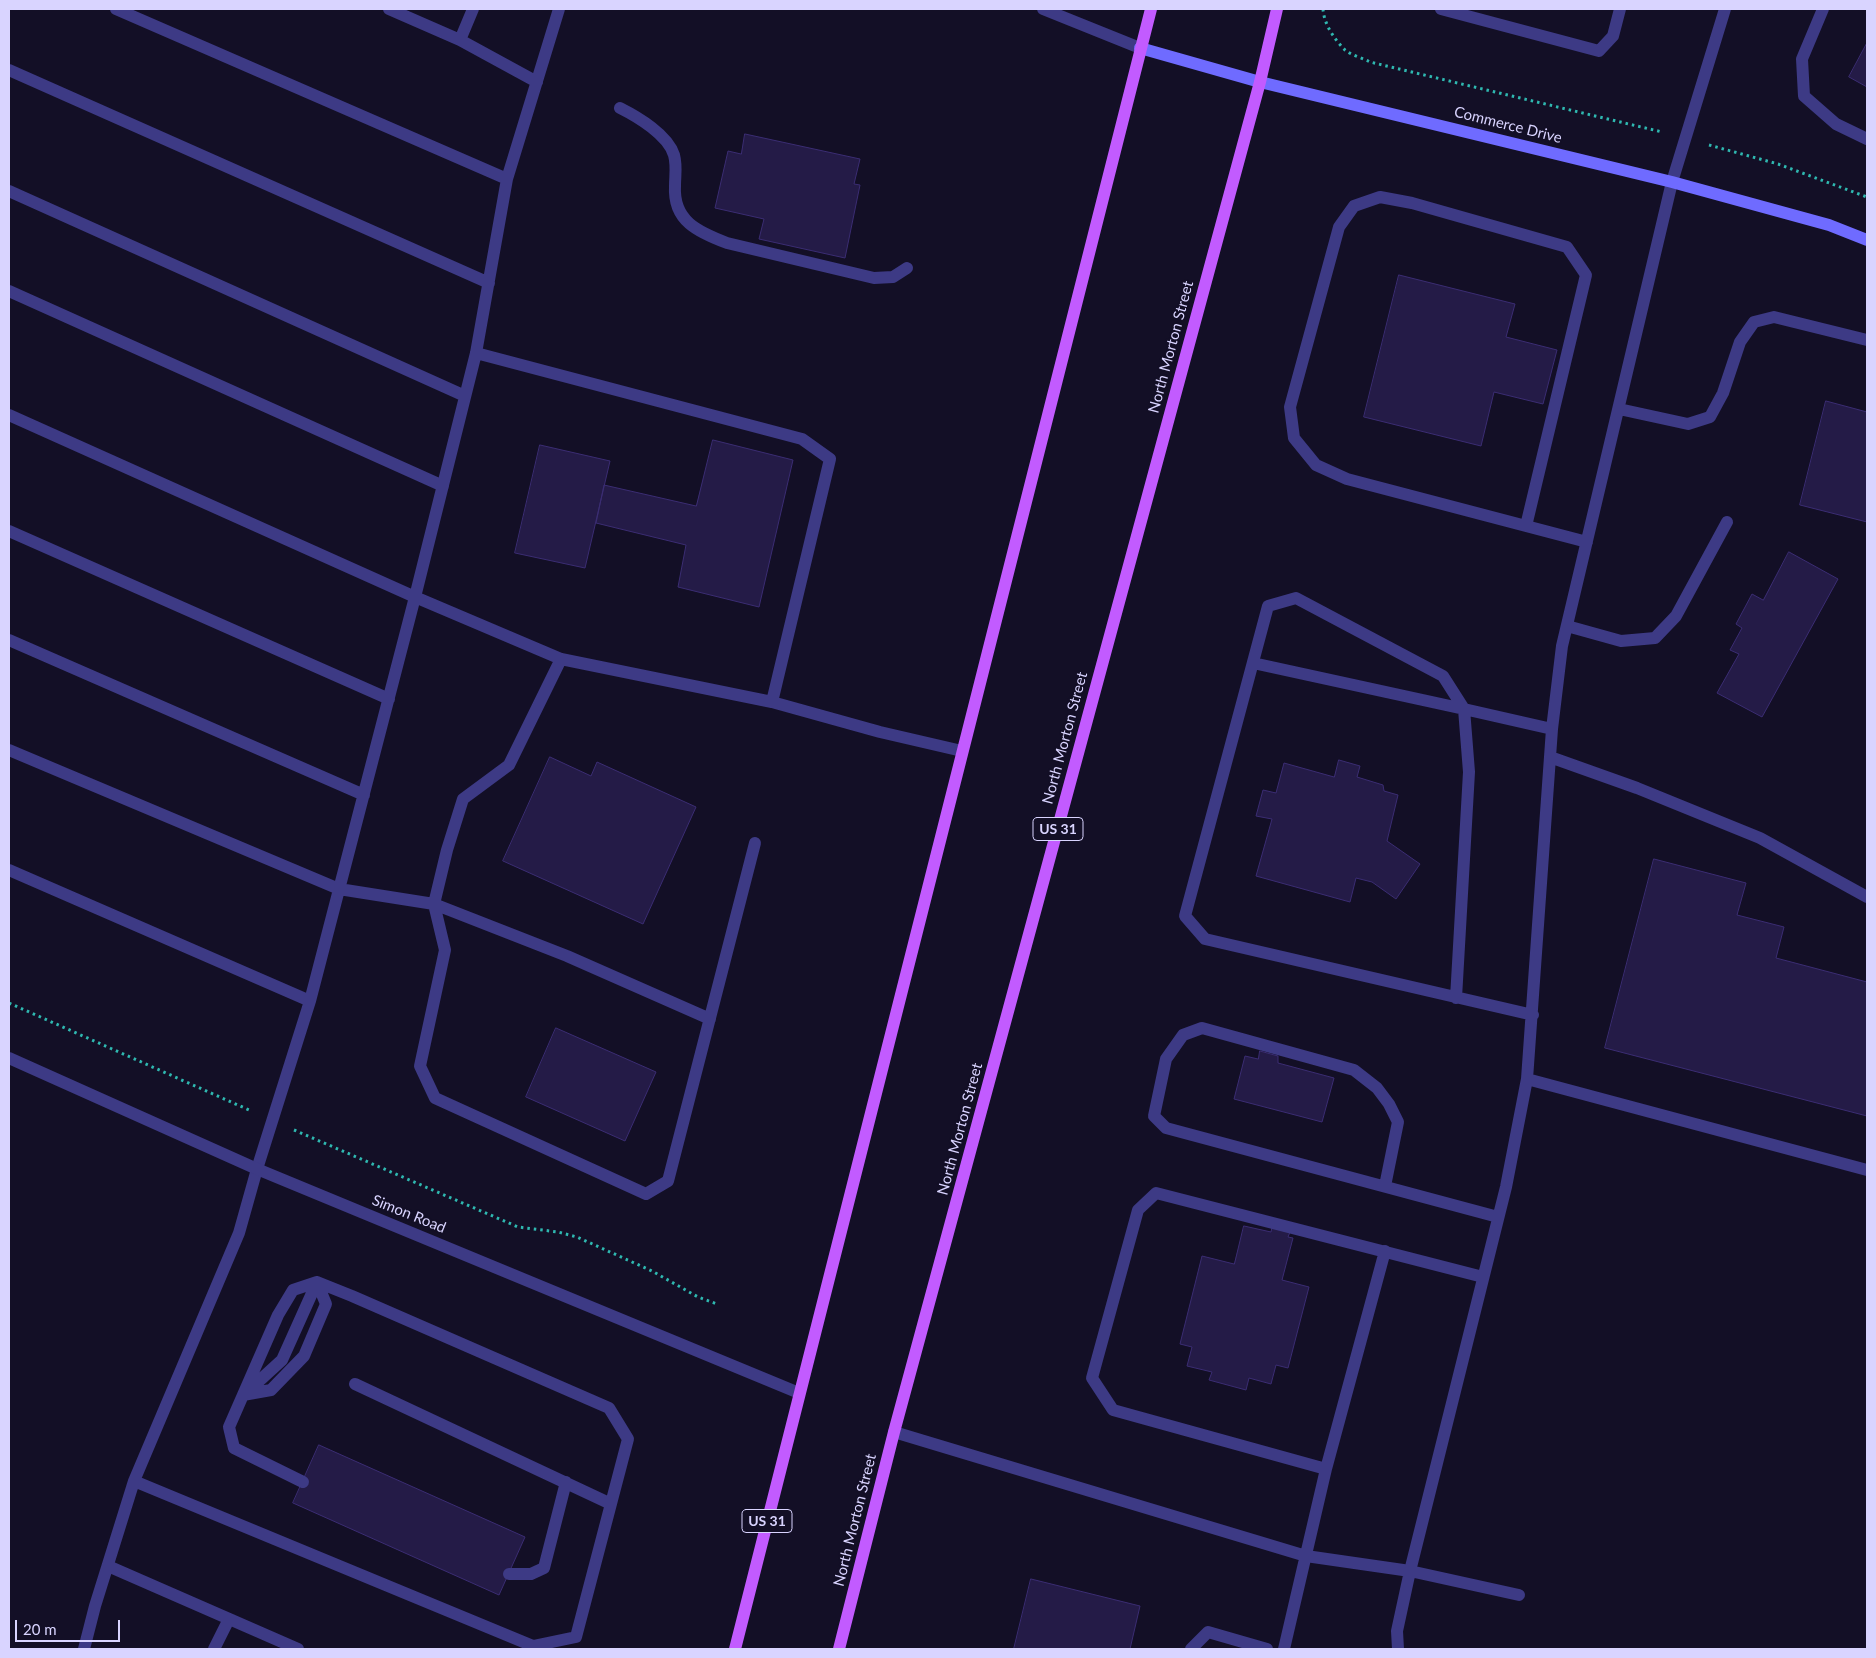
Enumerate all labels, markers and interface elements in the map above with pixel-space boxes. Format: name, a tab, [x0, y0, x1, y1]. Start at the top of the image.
street label: Commerce Drive	[1452, 103, 1564, 147]
street label: North Morton Street	[1145, 279, 1197, 415]
street label: North Morton Street	[1039, 670, 1091, 806]
road number: US 31	[1033, 818, 1083, 841]
street label: North Morton Street	[934, 1061, 986, 1197]
street label: Simon Road	[369, 1191, 449, 1237]
street label: North Morton Street	[830, 1452, 880, 1588]
road number: US 31	[742, 1510, 792, 1532]
scale bar	[18, 1610, 122, 1642]
text: 20 m	[23, 1620, 57, 1638]

